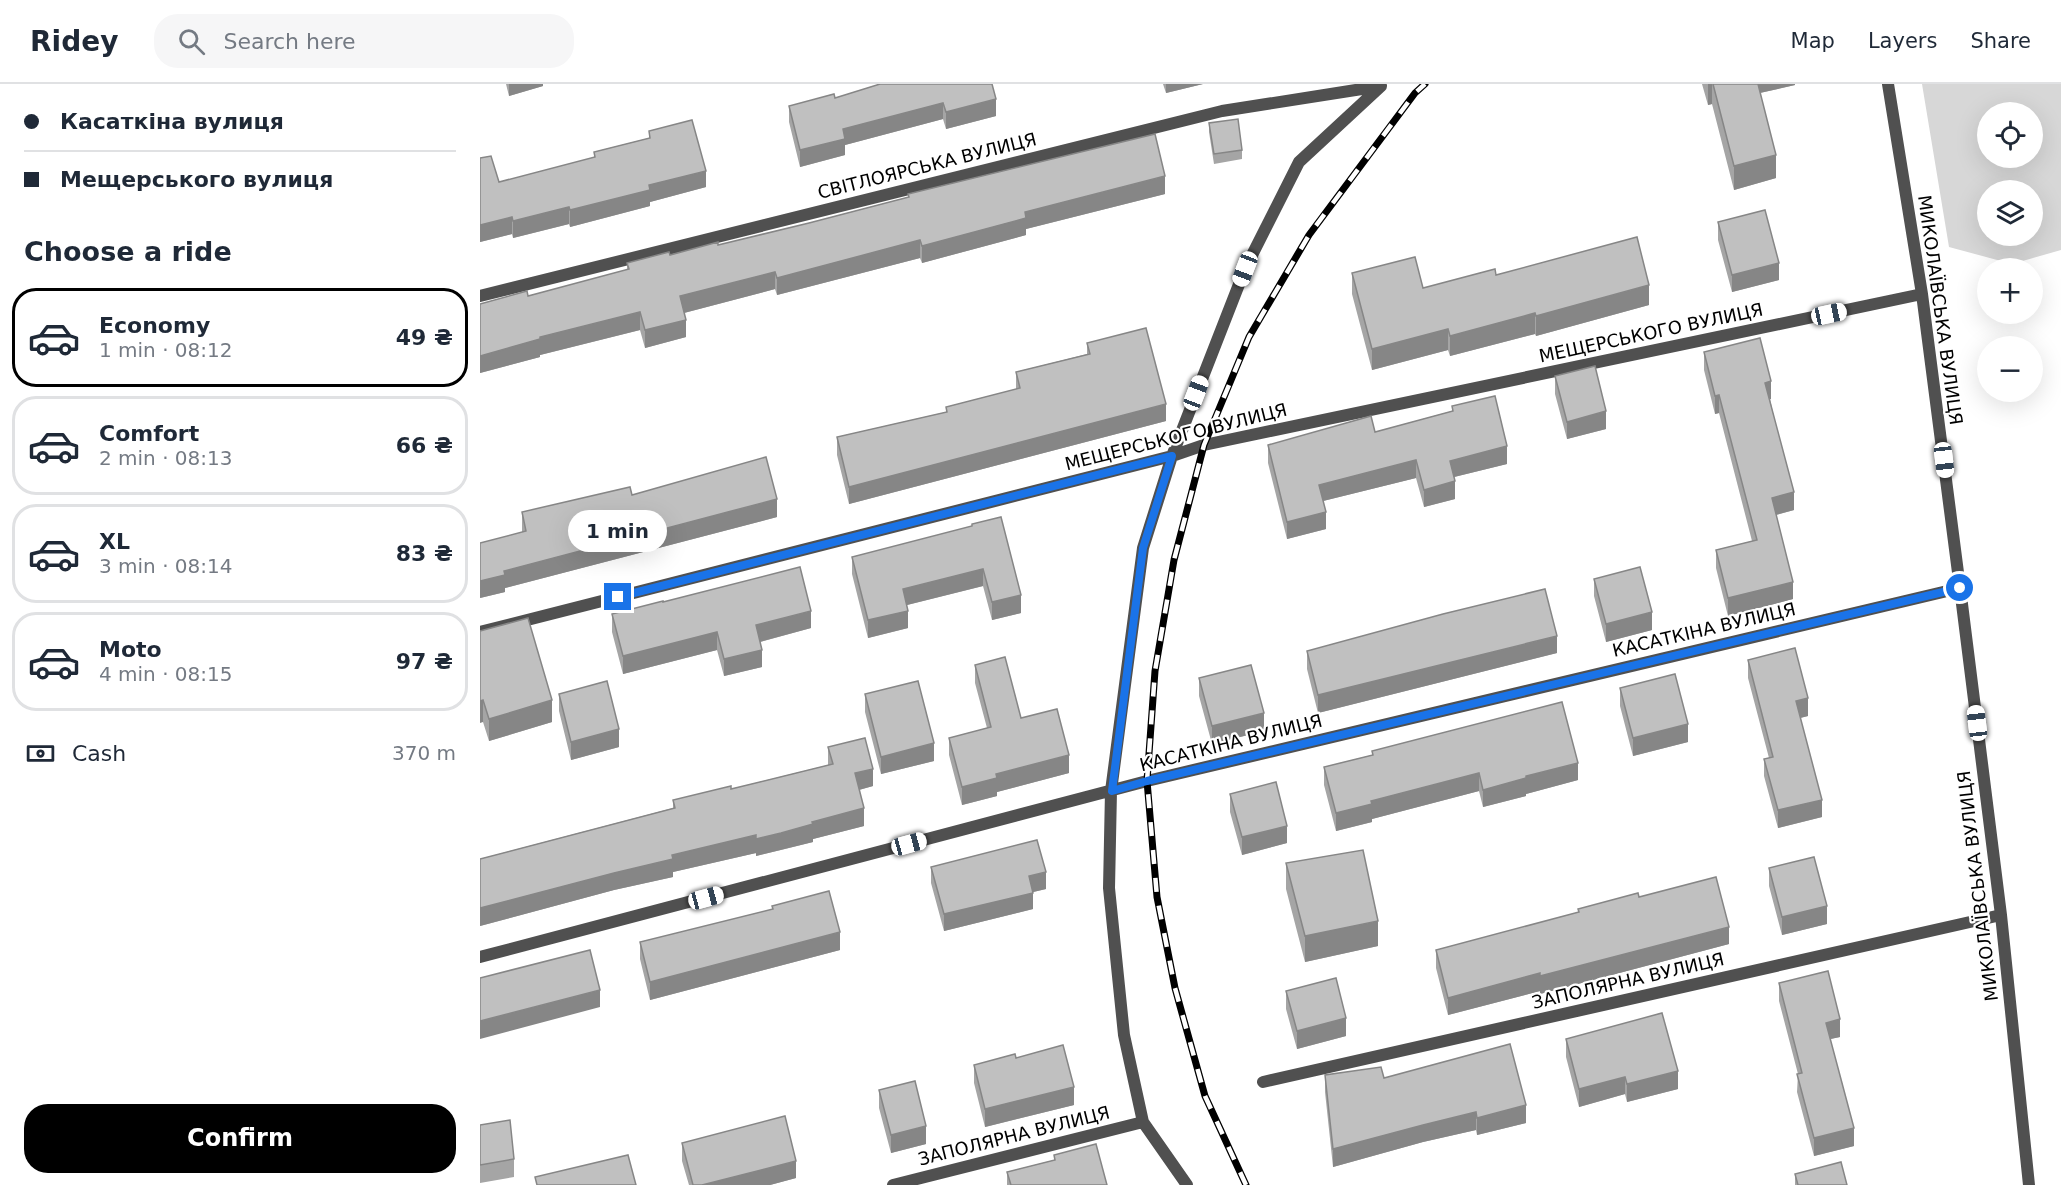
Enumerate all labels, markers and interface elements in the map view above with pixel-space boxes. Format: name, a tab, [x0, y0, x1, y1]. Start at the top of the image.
search box	[154, 14, 574, 68]
text: Ridey	[30, 25, 118, 58]
icon: search	[175, 25, 208, 58]
text: Search here	[223, 29, 356, 54]
text: Map	[1791, 29, 1835, 53]
text: Layers	[1868, 29, 1937, 53]
text: Share	[1970, 29, 2031, 53]
map controls	[1977, 102, 2043, 402]
button: locate	[1977, 102, 2043, 168]
text: Касаткіна вулиця	[60, 109, 284, 134]
street label: СВІТЛОЯРСЬКА ВУЛИЦЯ	[815, 128, 1038, 203]
text: Мещерського вулиця	[60, 167, 333, 192]
button: layers	[1977, 180, 2043, 246]
street label: МИКОЛАЇВСЬКА ВУЛИЦЯ	[1914, 194, 1967, 426]
text: Choose a ride	[24, 236, 232, 267]
car	[1230, 249, 1260, 289]
button: +	[1977, 258, 2043, 324]
street label: МЕЩЕРСЬКОГО ВУЛИЦЯ	[1537, 299, 1765, 367]
car	[1810, 301, 1848, 327]
icon: car	[27, 311, 81, 365]
text: Economy	[99, 313, 210, 338]
text: 49 ₴	[396, 325, 453, 350]
button: −	[1977, 336, 2043, 402]
text: 1 min · 08:12	[99, 338, 233, 362]
car	[1181, 373, 1211, 413]
street label: МЕЩЕРСЬКОГО ВУЛИЦЯ	[1063, 399, 1289, 474]
icon: car	[27, 419, 81, 473]
text: Comfort	[99, 421, 199, 446]
text: 66 ₴	[396, 433, 453, 458]
car	[1933, 441, 1955, 479]
text: 2 min · 08:13	[99, 446, 233, 470]
callout: 1 min	[568, 510, 668, 552]
text: 1 min	[586, 519, 649, 543]
icon: car	[27, 527, 81, 581]
text: XL	[99, 529, 130, 554]
text: 83 ₴	[396, 541, 453, 566]
text: 3 min · 08:14	[99, 554, 233, 578]
route start	[1946, 574, 1973, 601]
route end	[604, 583, 631, 610]
street label: КАСАТКІНА ВУЛИЦЯ	[1610, 598, 1798, 661]
icon: car	[27, 635, 81, 689]
text: Moto	[99, 637, 162, 662]
text: 97 ₴	[396, 649, 453, 674]
text: 4 min · 08:15	[99, 662, 233, 686]
car	[1966, 704, 1988, 742]
street label: КАСАТКІНА ВУЛИЦЯ	[1137, 710, 1324, 775]
icon: cash	[24, 737, 57, 770]
text: Cash	[72, 741, 126, 766]
text: 370 m	[392, 741, 456, 765]
street label: МИКОЛАЇВСЬКА ВУЛИЦЯ	[1953, 770, 2002, 1002]
car	[889, 831, 929, 857]
car	[686, 885, 726, 911]
street label: ЗАПОЛЯРНА ВУЛИЦЯ	[1530, 948, 1726, 1013]
street label: ЗАПОЛЯРНА ВУЛИЦЯ	[916, 1102, 1112, 1170]
button: Confirm	[24, 1104, 456, 1173]

